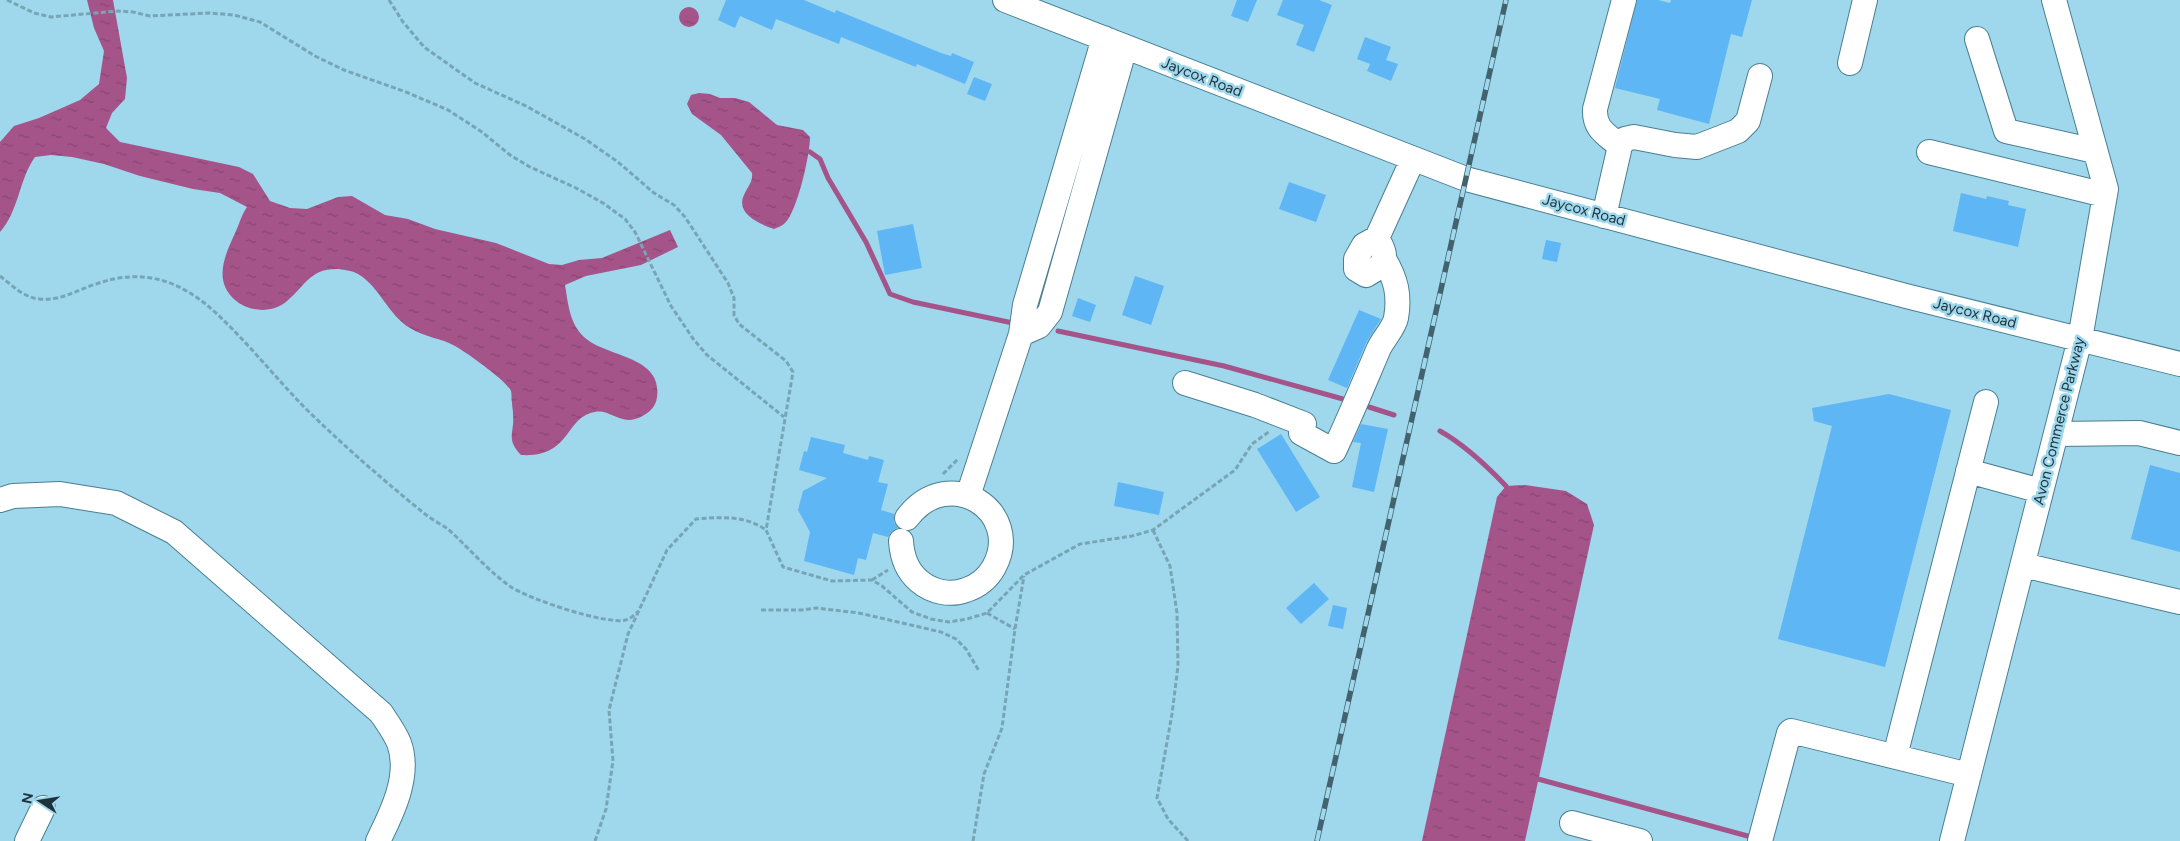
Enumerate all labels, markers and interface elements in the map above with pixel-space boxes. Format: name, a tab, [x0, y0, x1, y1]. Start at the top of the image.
street label: Jaycox Road	[1159, 53, 1245, 101]
street label: Jaycox Road	[1541, 190, 1627, 230]
street label: Jaycox Road	[1932, 294, 2018, 332]
street label: Avon Commerce Parkway	[2029, 335, 2089, 507]
north arrow	[15, 776, 65, 826]
text: N	[18, 791, 37, 805]

